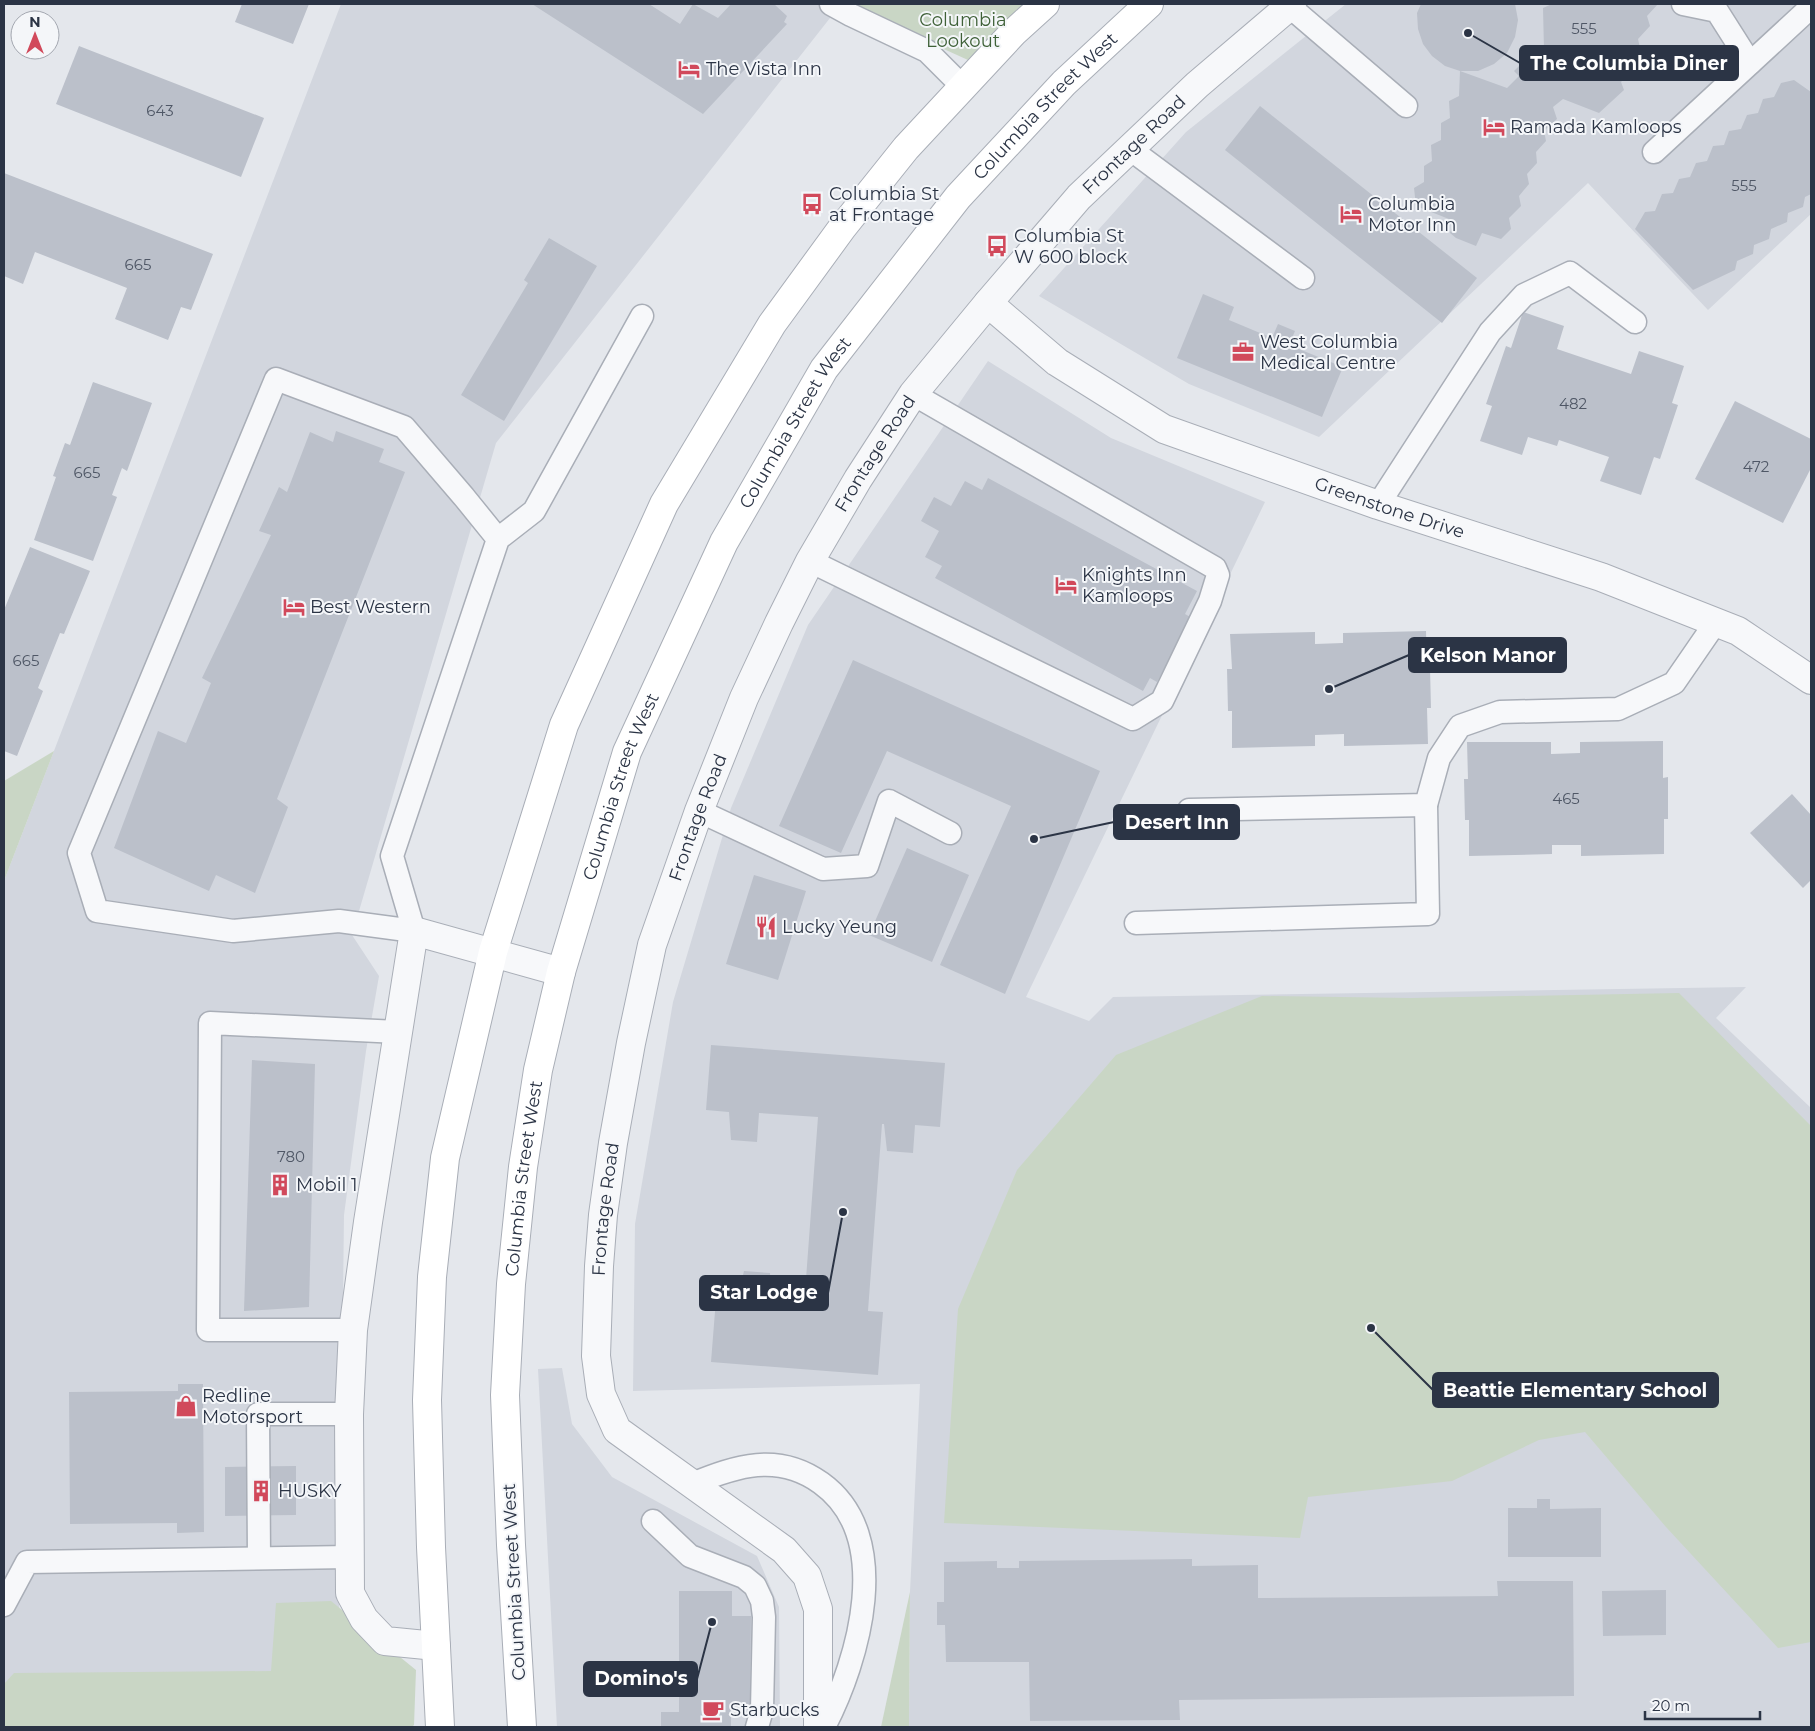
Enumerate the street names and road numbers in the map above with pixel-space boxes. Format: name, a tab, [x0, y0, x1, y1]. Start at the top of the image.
street label: Columbia Street West	[969, 28, 1122, 184]
street label: Frontage Road	[1078, 91, 1190, 199]
street label: Columbia Street West	[735, 332, 856, 513]
street label: Frontage Road	[830, 391, 920, 516]
street label: Greenstone Drive	[1312, 472, 1467, 543]
street label: Columbia Street West	[578, 689, 664, 883]
street label: Frontage Road	[664, 751, 732, 884]
street label: Columbia Street West	[501, 1079, 547, 1277]
street label: Frontage Road	[588, 1141, 624, 1276]
street label: Columbia Street West	[498, 1483, 530, 1681]

